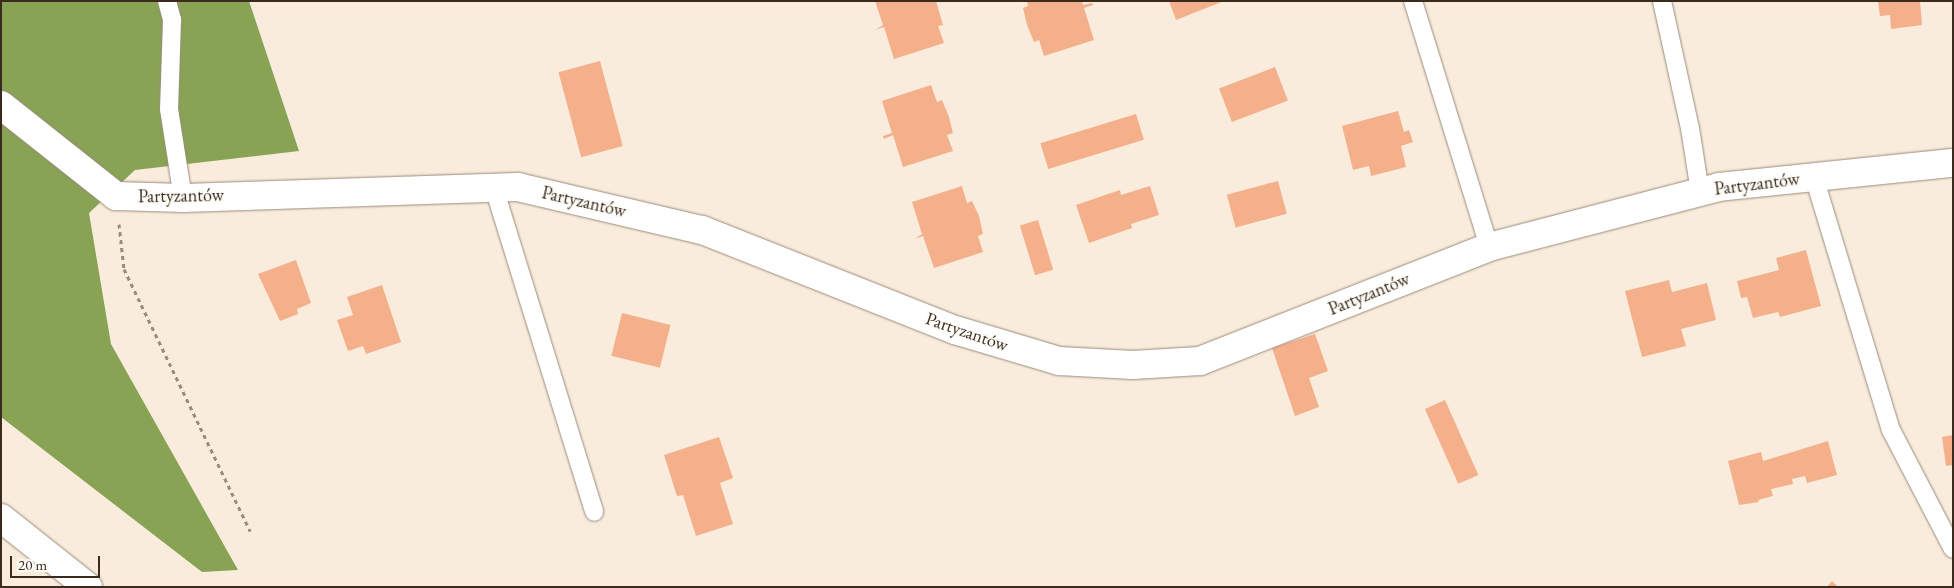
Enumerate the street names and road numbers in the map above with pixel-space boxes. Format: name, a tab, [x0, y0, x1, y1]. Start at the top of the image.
street label: Partyzantów	[1713, 168, 1801, 200]
street label: Partyzantów	[540, 182, 628, 222]
street label: Partyzantów	[138, 184, 224, 208]
street label: Partyzantów	[1325, 268, 1413, 320]
street label: Partyzantów	[923, 308, 1011, 356]

